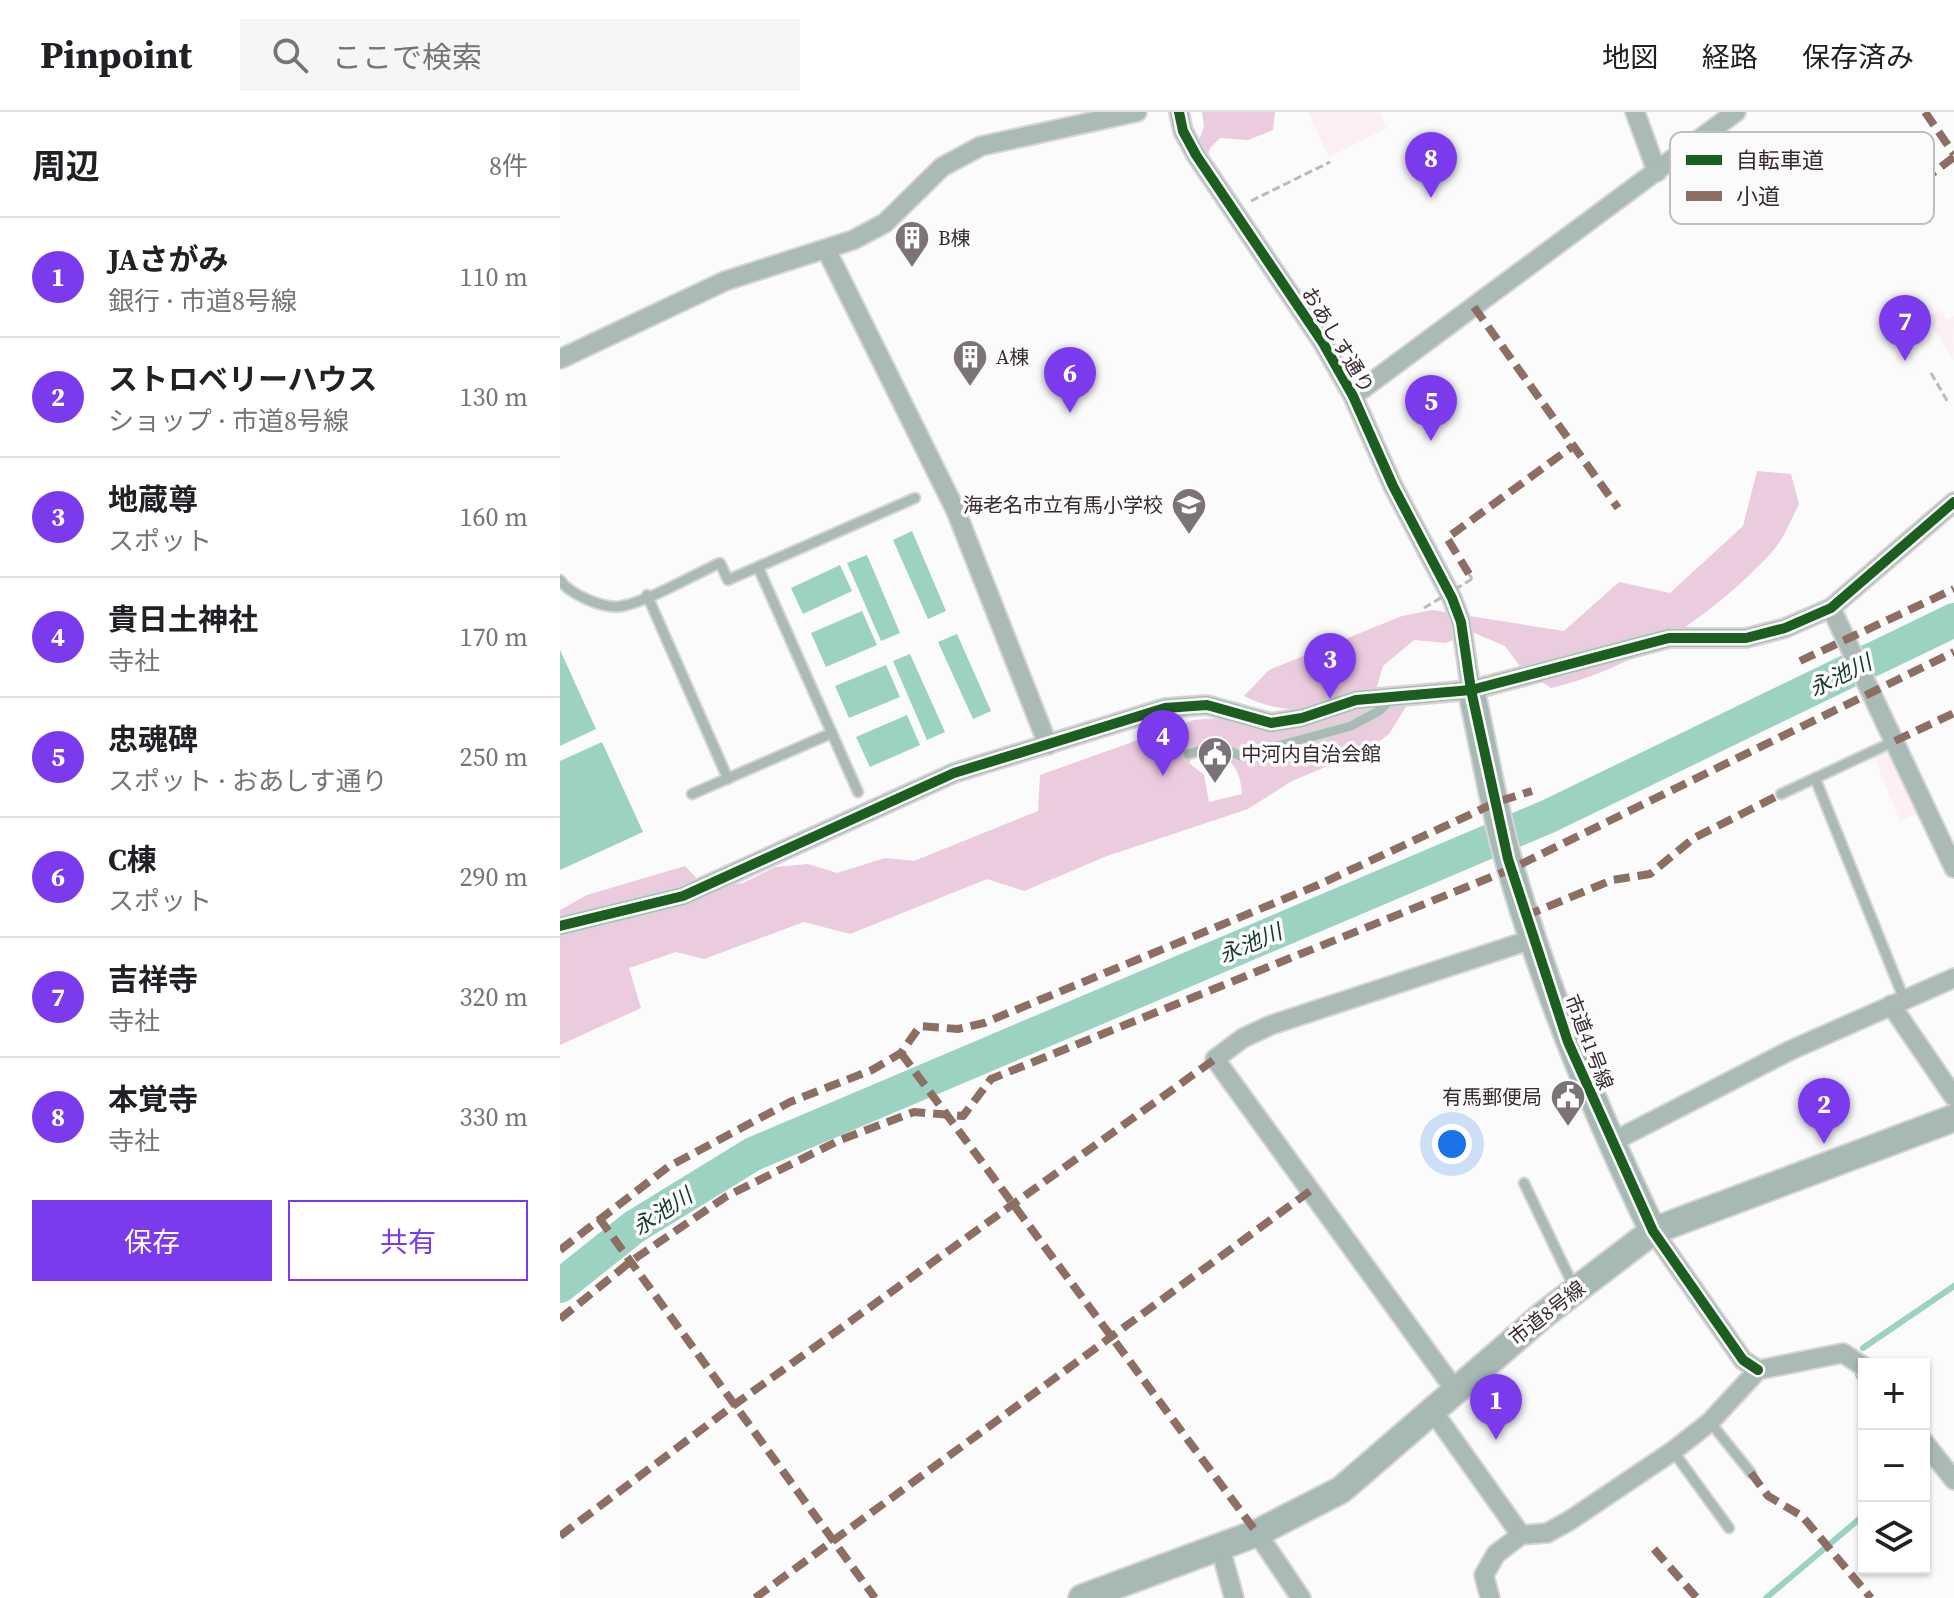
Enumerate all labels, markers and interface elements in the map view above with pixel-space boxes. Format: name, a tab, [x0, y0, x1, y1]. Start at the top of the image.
search box	[240, 19, 800, 91]
text: Pinpoint	[40, 29, 192, 81]
icon: search	[268, 33, 312, 77]
text: ここで検索	[332, 37, 482, 78]
text: 地図	[1602, 38, 1658, 76]
text: 経路	[1702, 38, 1758, 76]
text: 保存済み	[1802, 38, 1914, 76]
pin: 8	[1405, 132, 1457, 198]
legend	[1670, 132, 1934, 224]
text: 周辺	[32, 143, 100, 189]
text: 自転車道	[1736, 145, 1824, 175]
text: 8件	[489, 148, 528, 184]
text: 小道	[1736, 181, 1780, 211]
building icon: B棟	[893, 219, 931, 269]
place label: B棟	[938, 224, 971, 252]
text: JAさがみ	[108, 239, 228, 280]
text: 1	[51, 259, 65, 295]
text: 110 m	[460, 259, 528, 295]
street label: おあしす通り	[1295, 282, 1381, 398]
text: 銀行 · 市道8号線	[108, 283, 297, 319]
pin: 7	[1879, 295, 1931, 361]
building icon: A棟	[951, 338, 989, 388]
place label: A棟	[996, 343, 1029, 371]
pin: 6	[1044, 347, 1096, 413]
text: ストロベリーハウス	[108, 359, 377, 400]
pin: 5	[1405, 375, 1457, 441]
text: 2	[51, 379, 65, 415]
text: 130 m	[460, 379, 528, 415]
text: ショップ · 市道8号線	[108, 403, 349, 439]
text: 地蔵尊	[108, 479, 198, 520]
school or university icon: 海老名市立有馬小学校	[1170, 486, 1208, 536]
place label: 海老名市立有馬小学校	[963, 491, 1163, 519]
text: 3	[51, 499, 65, 535]
text: 160 m	[460, 499, 528, 535]
text: スポット	[108, 523, 212, 559]
text: 貴日土神社	[108, 599, 258, 640]
text: 4	[51, 619, 65, 655]
text: 170 m	[460, 619, 528, 655]
pin: 3	[1304, 633, 1356, 699]
text: 寺社	[108, 643, 160, 679]
water label: 永池川	[1804, 646, 1878, 703]
pin: 4	[1137, 710, 1189, 776]
text: 忠魂碑	[108, 719, 198, 760]
public building icon: 中河内自治会館	[1196, 735, 1234, 785]
text: 5	[51, 739, 65, 775]
text: 250 m	[460, 739, 528, 775]
place label: 中河内自治会館	[1241, 740, 1381, 768]
text: スポット · おあしす通り	[108, 763, 387, 799]
text: C棟	[108, 839, 157, 880]
text: 6	[51, 859, 65, 895]
text: 290 m	[460, 859, 528, 895]
text: スポット	[108, 883, 212, 919]
water label: 永池川	[1214, 916, 1288, 970]
text: 吉祥寺	[108, 959, 198, 1000]
text: 7	[51, 979, 65, 1015]
text: 320 m	[460, 979, 528, 1015]
street label: 市道41号線	[1558, 990, 1620, 1094]
text: 寺社	[108, 1003, 160, 1039]
public building icon: 有馬郵便局	[1549, 1078, 1587, 1128]
pin: 2	[1798, 1078, 1850, 1144]
text: 本覚寺	[108, 1079, 198, 1120]
place label: 有馬郵便局	[1442, 1083, 1542, 1111]
text: 8	[51, 1099, 65, 1135]
text: 330 m	[460, 1099, 528, 1135]
text: 寺社	[108, 1123, 160, 1159]
your location	[1432, 1124, 1472, 1164]
water label: 永池川	[626, 1179, 700, 1242]
button: 保存	[32, 1200, 272, 1281]
button: 共有	[288, 1200, 528, 1281]
street label: 市道8号線	[1503, 1274, 1591, 1352]
map controls	[1858, 1358, 1930, 1574]
button: +	[1858, 1358, 1930, 1430]
pin: 1	[1470, 1374, 1522, 1440]
button: −	[1858, 1430, 1930, 1502]
button: layers	[1858, 1502, 1930, 1574]

